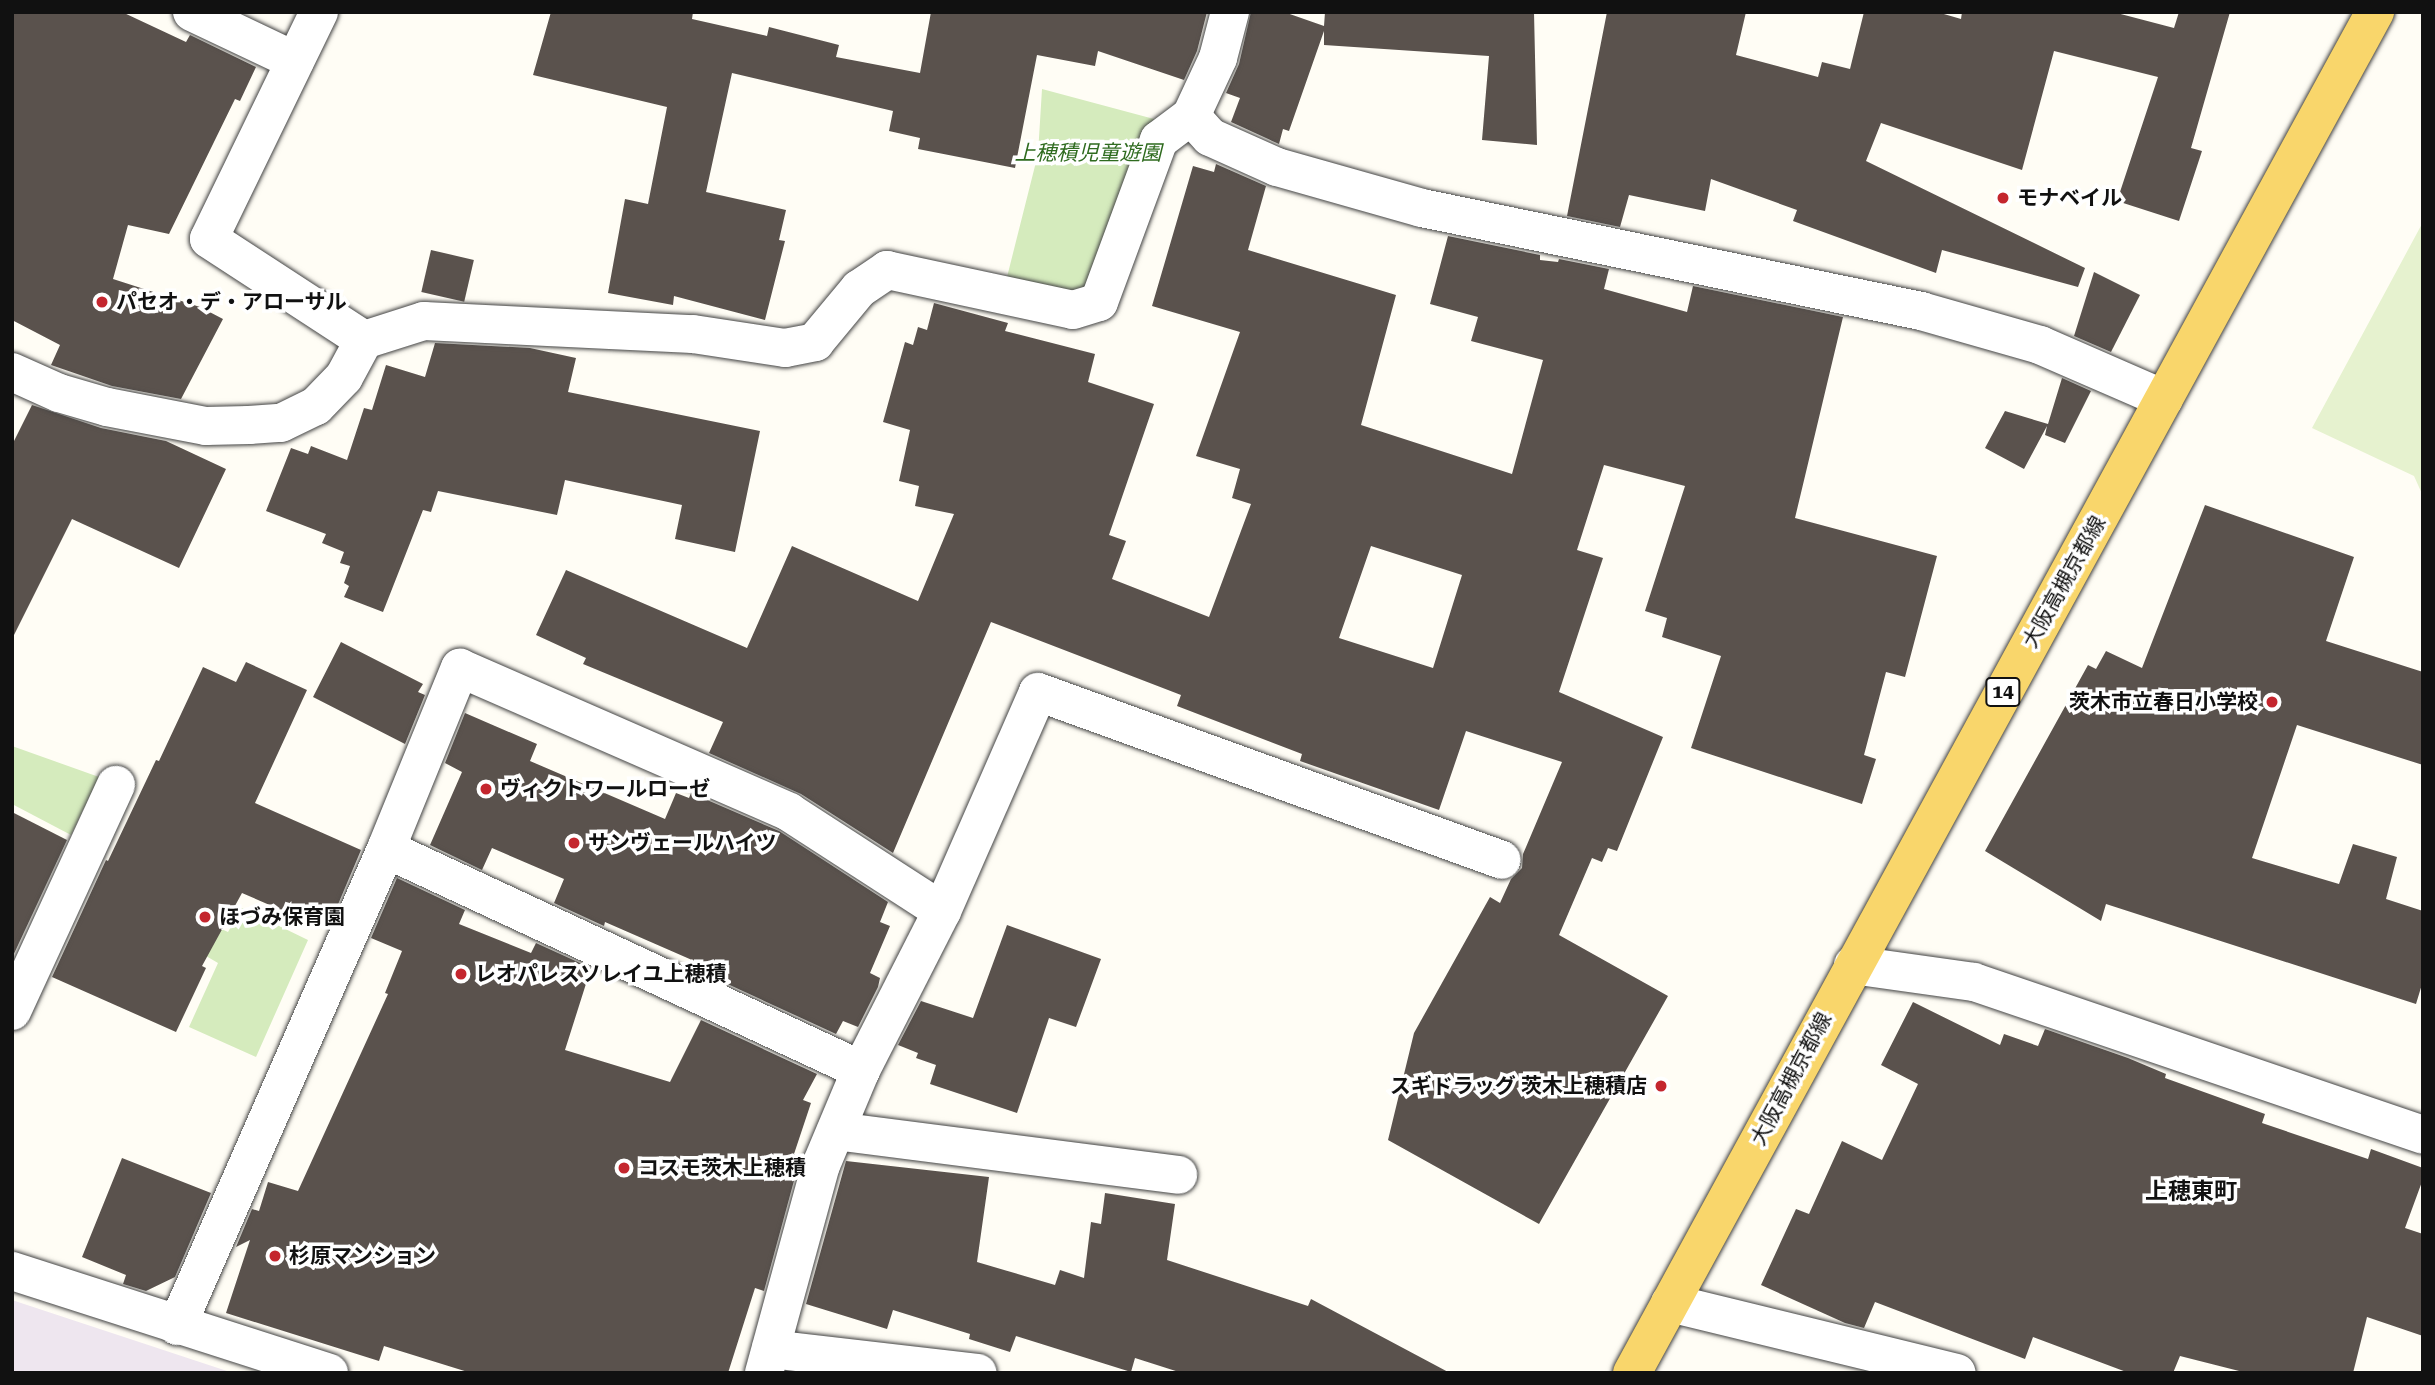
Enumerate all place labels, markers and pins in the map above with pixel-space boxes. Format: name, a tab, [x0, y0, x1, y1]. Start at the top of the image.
place label: モナベイル	[2017, 185, 2122, 211]
marker: モナベイル	[1995, 190, 2011, 206]
place label: パセオ・デ・アローサル	[116, 289, 347, 315]
marker: パセオ・デ・アローサル	[94, 294, 110, 310]
place label: 茨木市立春日小学校	[2069, 689, 2258, 715]
marker: 茨木市立春日小学校	[2264, 694, 2280, 710]
place label: ヴィクトワールローゼ	[500, 776, 710, 802]
marker: ヴィクトワールローゼ	[478, 781, 494, 797]
place label: サンヴェールハイツ	[588, 830, 777, 856]
marker: サンヴェールハイツ	[566, 835, 582, 851]
place label: ほづみ保育園	[219, 904, 345, 930]
marker: ほづみ保育園	[197, 909, 213, 925]
place label: レオパレスソレイユ上穂積	[475, 961, 727, 987]
marker: レオパレスソレイユ上穂積	[453, 966, 469, 982]
place label: スギドラッグ 茨木上穂積店	[1390, 1073, 1647, 1099]
marker: スギドラッグ 茨木上穂積店	[1653, 1078, 1669, 1094]
place label: コスモ茨木上穂積	[638, 1155, 806, 1181]
marker: コスモ茨木上穂積	[616, 1160, 632, 1176]
place label: 杉原マンション	[289, 1243, 436, 1269]
marker: 杉原マンション	[267, 1248, 283, 1264]

